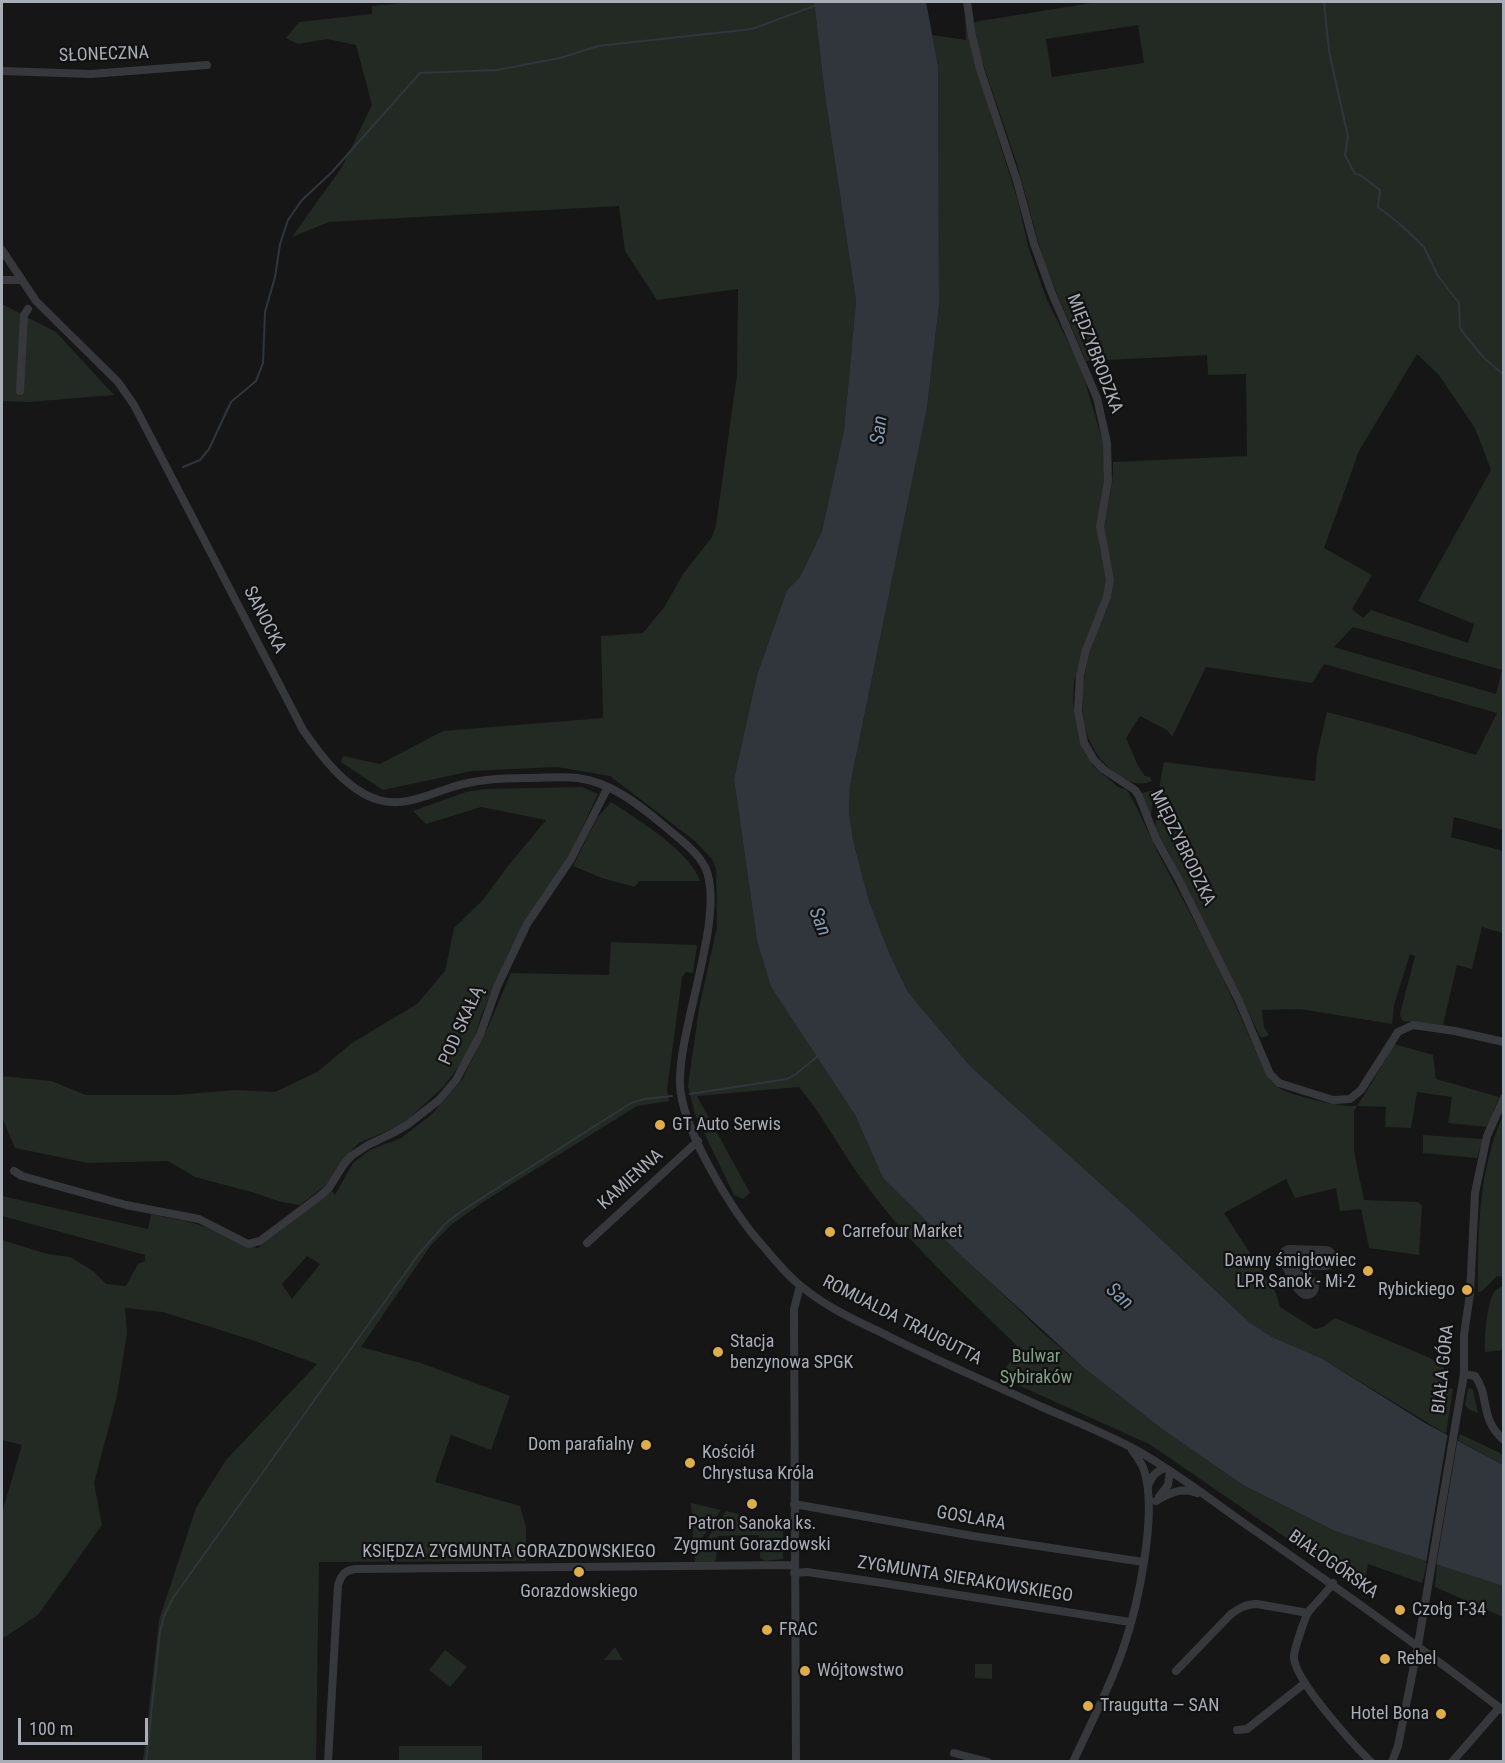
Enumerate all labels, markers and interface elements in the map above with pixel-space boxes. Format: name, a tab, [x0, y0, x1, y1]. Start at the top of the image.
street label: SŁONECZNA	[59, 43, 149, 67]
street label: MIĘDZYBRODZKA	[1061, 291, 1127, 417]
water label: San	[866, 414, 894, 446]
street label: SANOCKA	[238, 583, 290, 657]
street label: MIĘDZYBRODZKA	[1145, 787, 1219, 909]
water label: San	[802, 904, 836, 940]
street label: POD SKAŁĄ	[435, 983, 489, 1069]
place label: GT Auto Serwis	[672, 1114, 781, 1136]
marker: GT Auto Serwis	[653, 1118, 667, 1132]
street label: KAMIENNA	[594, 1145, 668, 1215]
place label: Carrefour Market	[842, 1221, 963, 1243]
marker: Carrefour Market	[823, 1225, 837, 1239]
place label: Dawny śmigłowiec LPR Sanok - Mi-2	[1224, 1250, 1356, 1292]
marker: Dawny śmigłowiec LPR Sanok - Mi-2	[1361, 1264, 1375, 1278]
street label: ROMUALDA TRAUGUTTA	[819, 1271, 985, 1371]
water label: San	[1100, 1278, 1138, 1316]
place label: Rybickiego	[1378, 1279, 1455, 1301]
marker: Rybickiego	[1460, 1283, 1474, 1297]
street label: BIAŁA GÓRA	[1429, 1323, 1459, 1415]
place label: Stacja benzynowa SPGK	[730, 1331, 853, 1374]
marker: Stacja benzynowa SPGK	[711, 1345, 725, 1359]
park label: Bulwar Sybiraków	[1000, 1346, 1072, 1388]
place label: Dom parafialny	[528, 1434, 634, 1456]
marker: Dom parafialny	[639, 1438, 653, 1452]
place label: Kościół Chrystusa Króla	[702, 1442, 814, 1484]
marker: Kościół Chrystusa Króla	[683, 1456, 697, 1470]
marker: Patron Sanoka ks. Zygmunt Gorazdowski	[745, 1497, 759, 1511]
street label: GOSLARA	[935, 1502, 1007, 1536]
place label: Patron Sanoka ks. Zygmunt Gorazdowski	[673, 1513, 831, 1556]
street label: BIAŁOGÓRSKA	[1284, 1526, 1382, 1604]
street label: KSIĘDZA ZYGMUNTA GORAZDOWSKIEGO	[362, 1541, 656, 1563]
street label: ZYGMUNTA SIERAKOWSKIEGO	[856, 1552, 1074, 1608]
marker: Gorazdowskiego	[572, 1565, 586, 1579]
place label: Gorazdowskiego	[520, 1581, 638, 1603]
place label: Czołg T-34	[1412, 1599, 1486, 1621]
marker: Czołg T-34	[1393, 1603, 1407, 1617]
place label: FRAC	[779, 1619, 818, 1641]
marker: FRAC	[760, 1623, 774, 1637]
place label: Rebel	[1397, 1648, 1436, 1670]
marker: Rebel	[1378, 1652, 1392, 1666]
place label: Wójtowstwo	[817, 1660, 904, 1682]
marker: Wójtowstwo	[798, 1664, 812, 1678]
place label: Traugutta — SAN	[1100, 1695, 1219, 1717]
marker: Traugutta — SAN	[1081, 1699, 1095, 1713]
place label: Hotel Bona	[1351, 1703, 1429, 1725]
scale bar	[21, 1706, 152, 1744]
marker: Hotel Bona	[1434, 1707, 1448, 1721]
text: 100 m	[29, 1718, 73, 1739]

